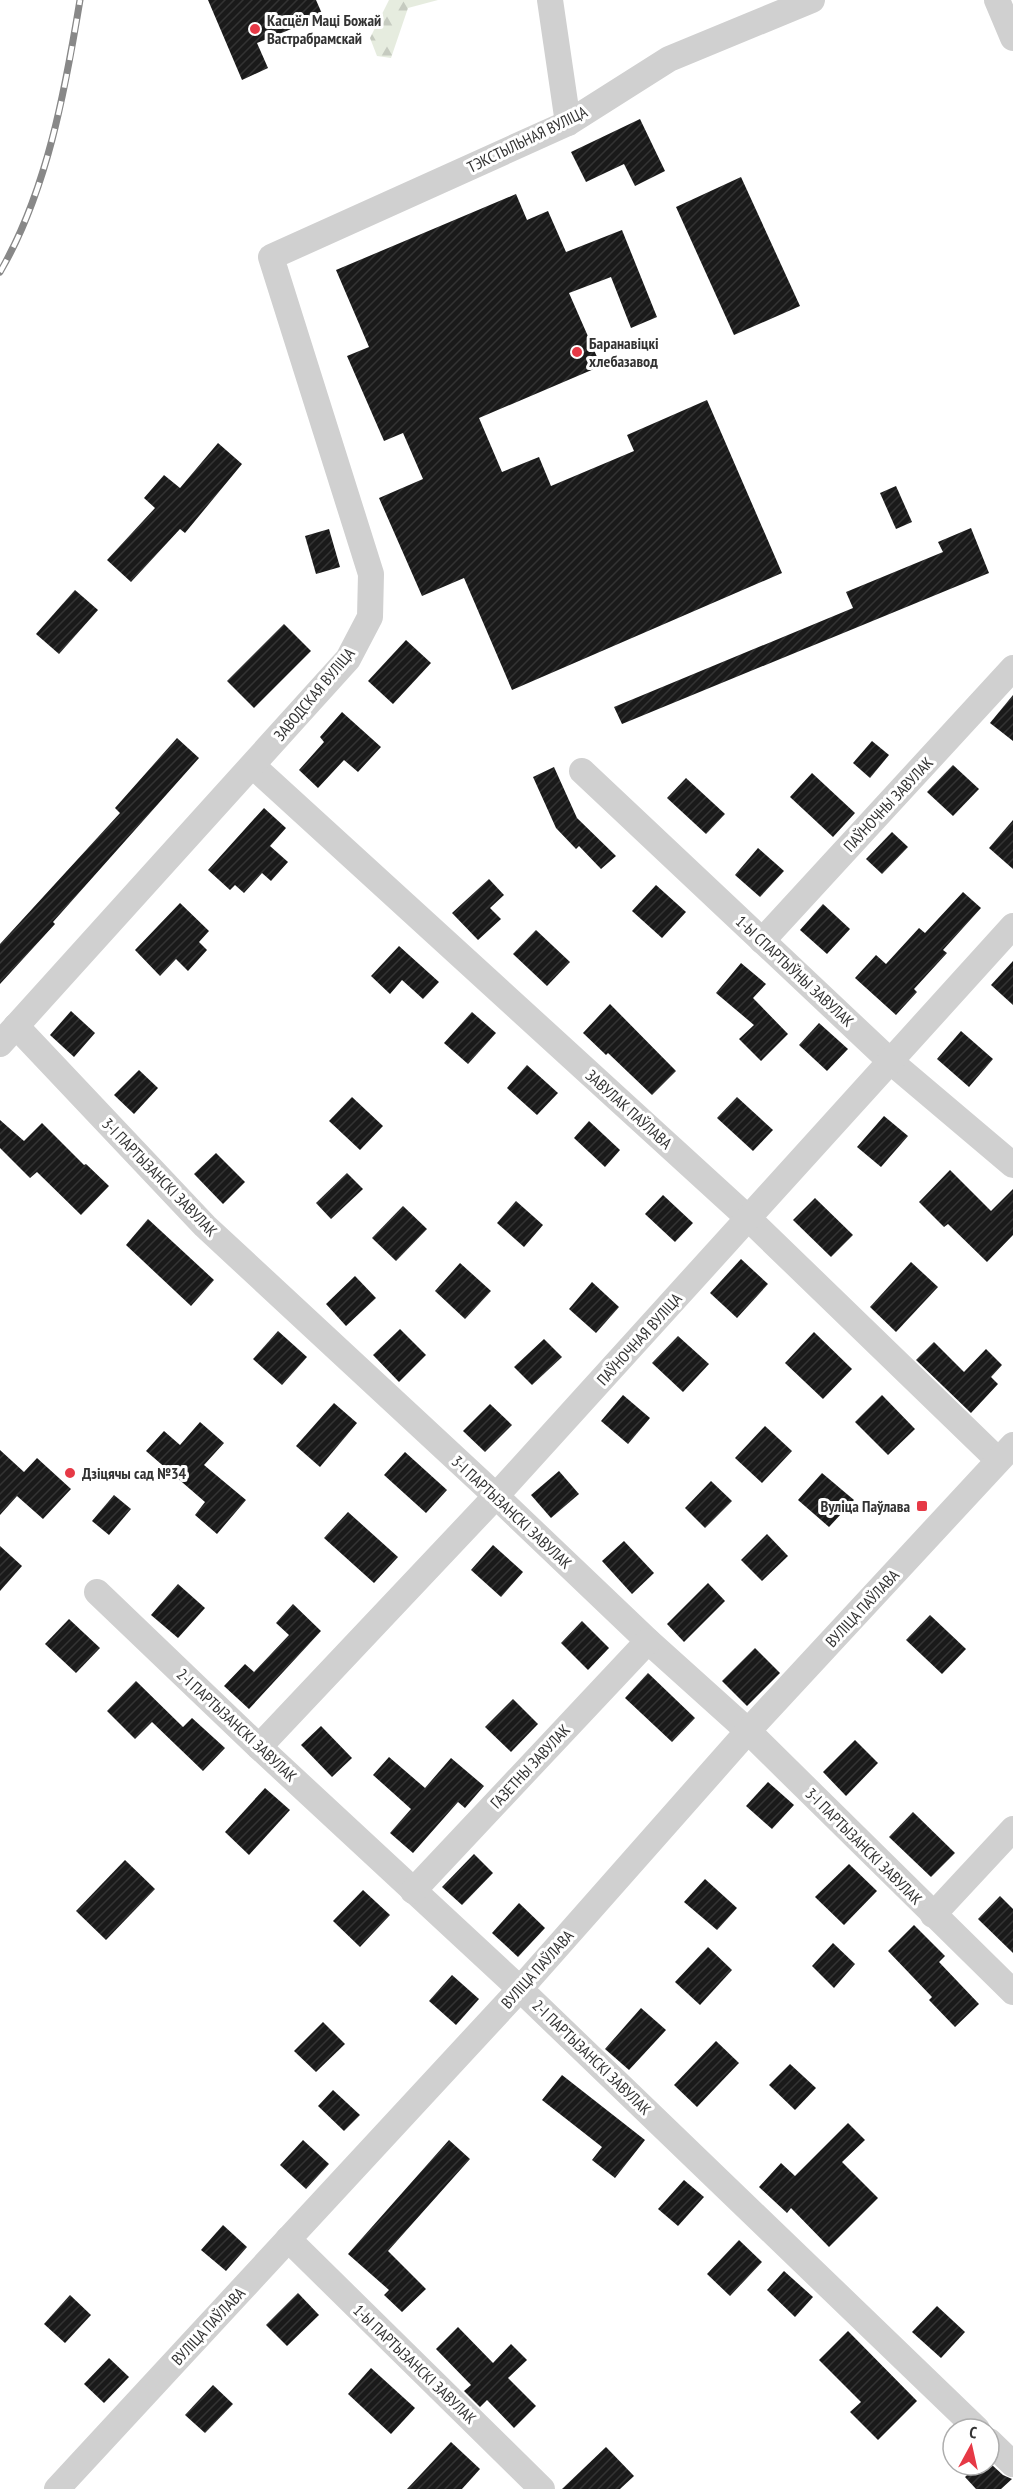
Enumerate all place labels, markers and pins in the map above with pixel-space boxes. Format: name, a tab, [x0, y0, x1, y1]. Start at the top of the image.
place label: Касцёл Маці Божай Вастрабрамскай	[267, 10, 381, 48]
marker: Касцёл Маці Божай Вастрабрамскай	[248, 22, 262, 36]
place label: Баранавіцкі хлебазавод	[589, 333, 659, 371]
marker: Баранавіцкі хлебазавод	[570, 345, 584, 359]
place label: Дзіцячы сад №34	[82, 1463, 187, 1483]
marker: Дзіцячы сад №34	[63, 1466, 77, 1480]
place label: Вуліца Паўлава	[820, 1496, 910, 1516]
marker: Вуліца Паўлава	[915, 1499, 929, 1513]

